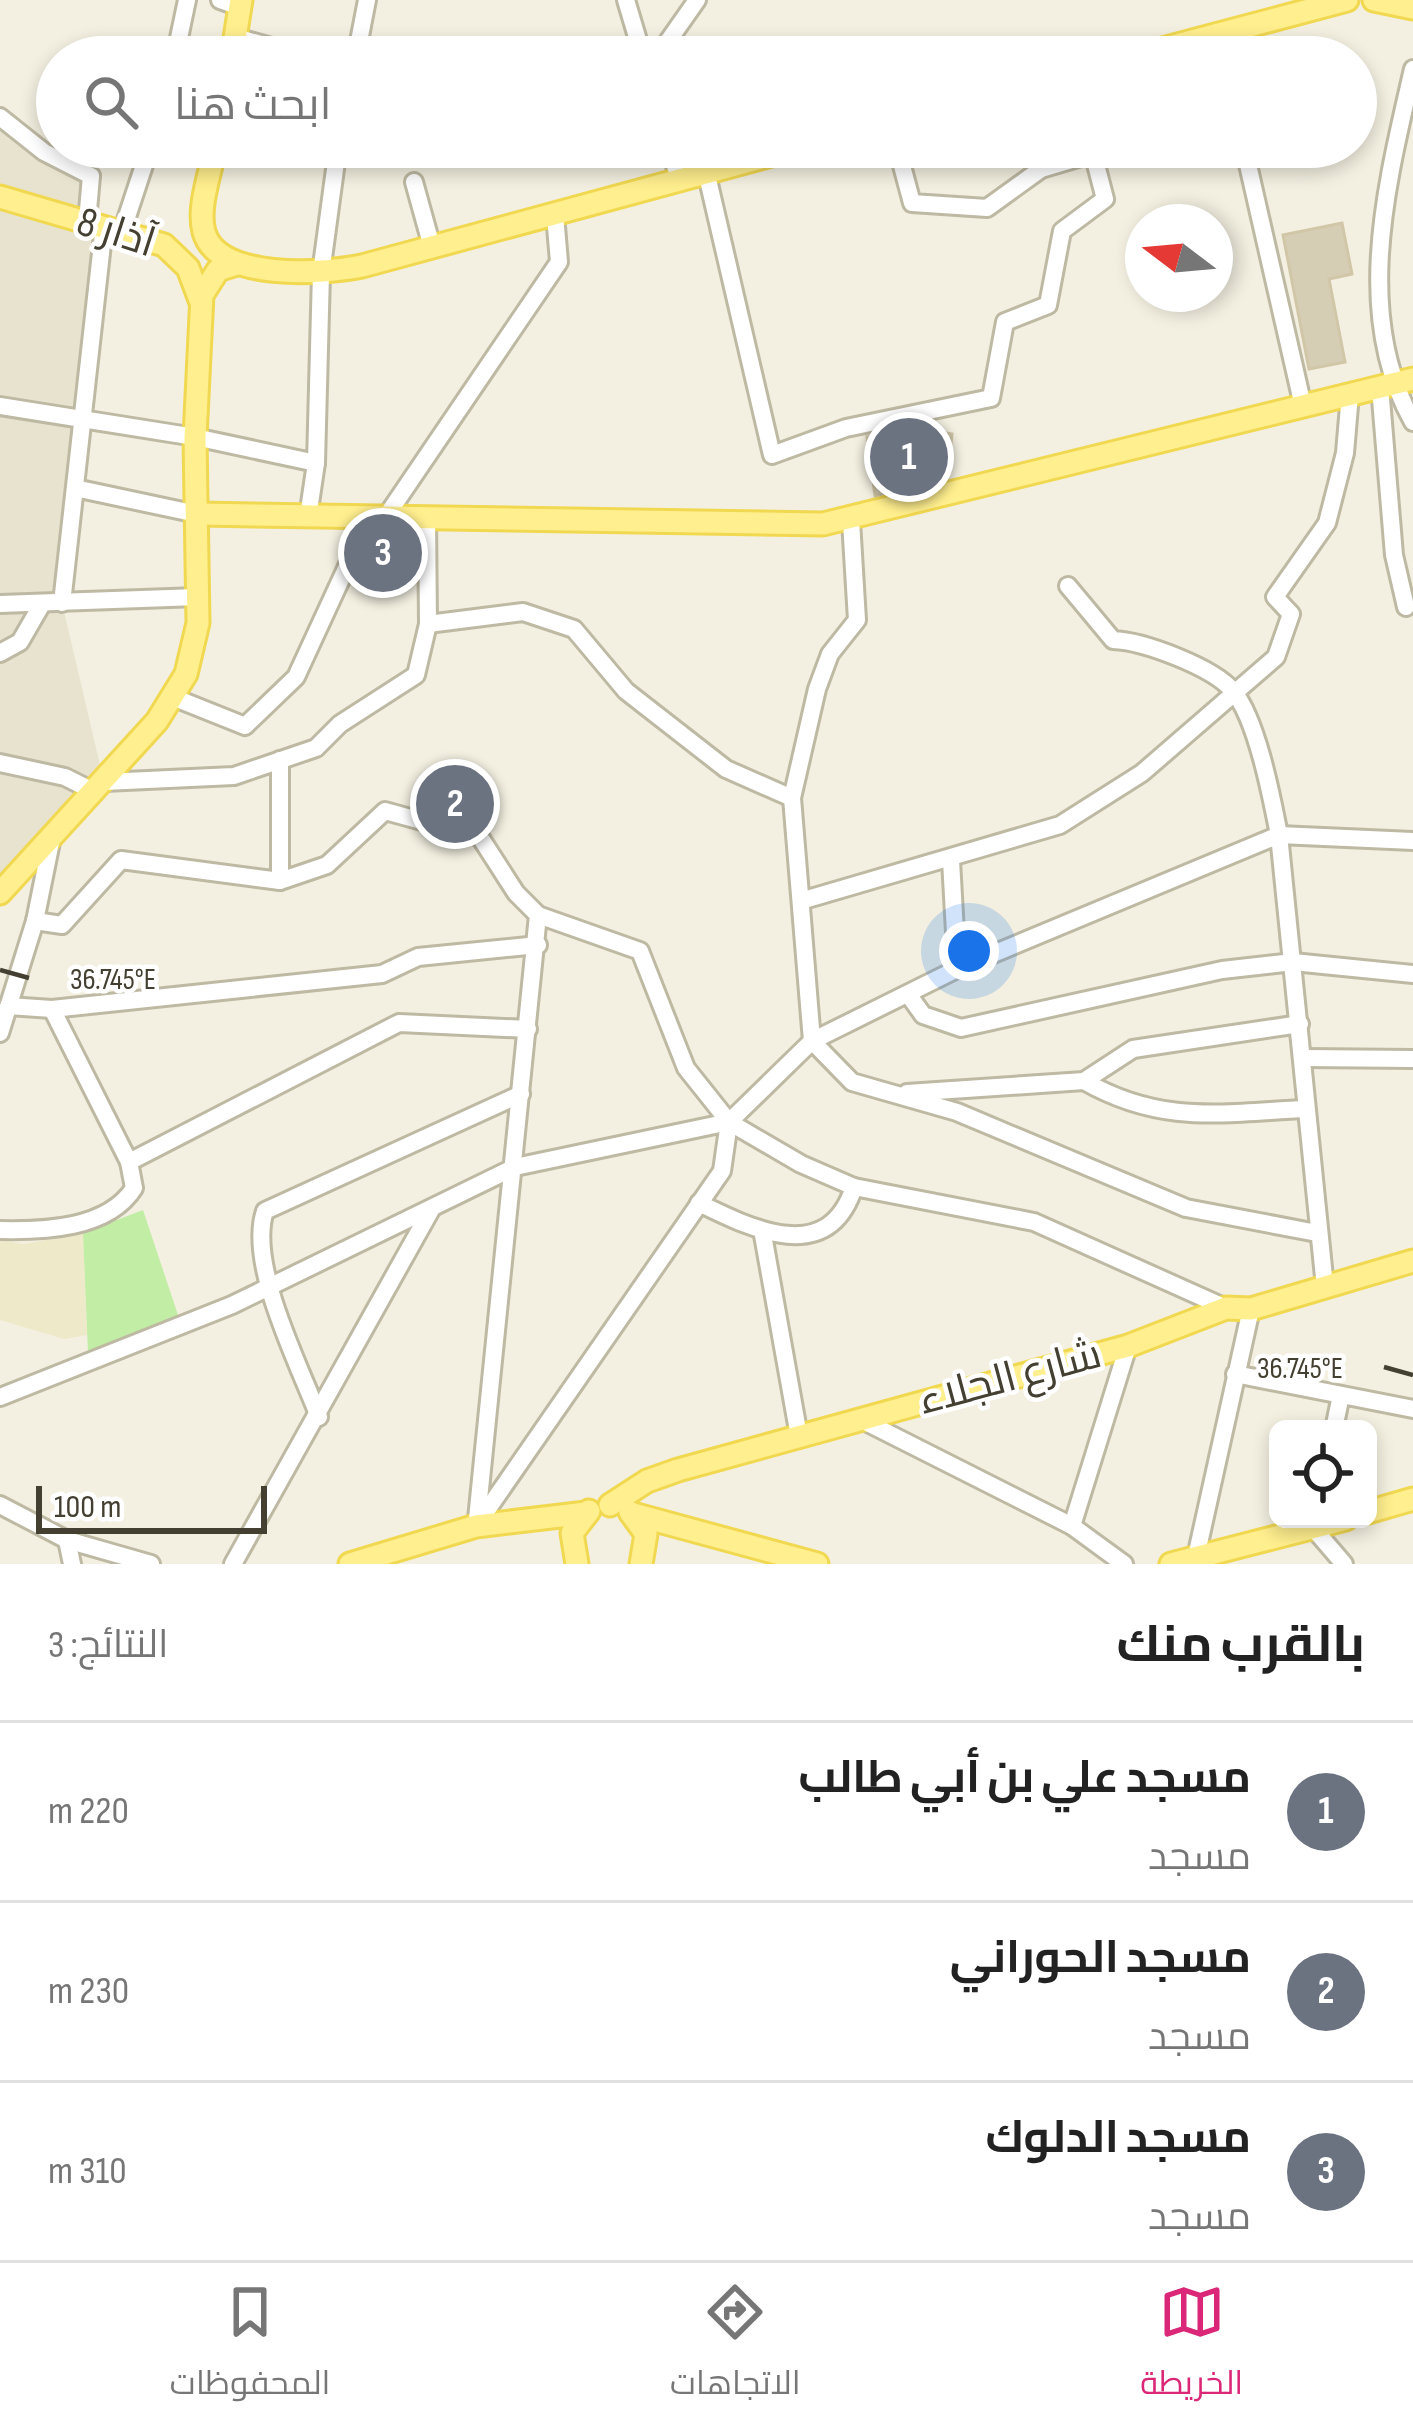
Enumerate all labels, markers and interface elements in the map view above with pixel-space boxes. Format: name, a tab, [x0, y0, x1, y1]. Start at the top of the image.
search box	[36, 36, 1377, 168]
icon: search	[78, 69, 144, 135]
text: ابحث هنا	[174, 78, 332, 133]
street label: 8 آذار	[71, 197, 161, 269]
north arrow	[1125, 204, 1233, 312]
pin: 1	[870, 412, 948, 502]
pin: 3	[344, 508, 422, 598]
pin: 2	[416, 759, 494, 849]
your location	[939, 921, 999, 981]
text: 36.745°E	[70, 962, 156, 998]
street label: شارع الجلاء	[913, 1329, 1107, 1427]
text: 36.745°E	[1257, 1351, 1343, 1387]
map controls	[1269, 1420, 1377, 1528]
button: locate	[1269, 1420, 1377, 1528]
scale bar	[36, 1480, 267, 1533]
text: 100 m	[54, 1487, 121, 1527]
text: بالقرب منك	[1116, 1615, 1365, 1676]
text: النتائج: 3	[48, 1622, 168, 1669]
text: مسجد علي بن أبي طالب	[798, 1751, 1251, 1806]
text: 220 m	[48, 1788, 129, 1835]
text: 1	[1318, 1788, 1334, 1835]
text: مسجد	[1148, 1834, 1251, 1881]
text: مسجد الحوراني	[950, 1931, 1251, 1986]
text: 230 m	[48, 1968, 129, 2015]
text: 2	[1317, 1968, 1335, 2015]
text: مسجد	[1148, 2014, 1251, 2061]
text: مسجد الدلوك	[985, 2111, 1251, 2166]
text: 310 m	[48, 2148, 127, 2195]
text: 3	[1317, 2148, 1335, 2195]
text: مسجد	[1148, 2194, 1251, 2241]
tab: المحفوظات	[170, 2279, 330, 2413]
tab: الاتجاهات	[670, 2279, 801, 2413]
tab: الخريطة	[1140, 2279, 1243, 2413]

